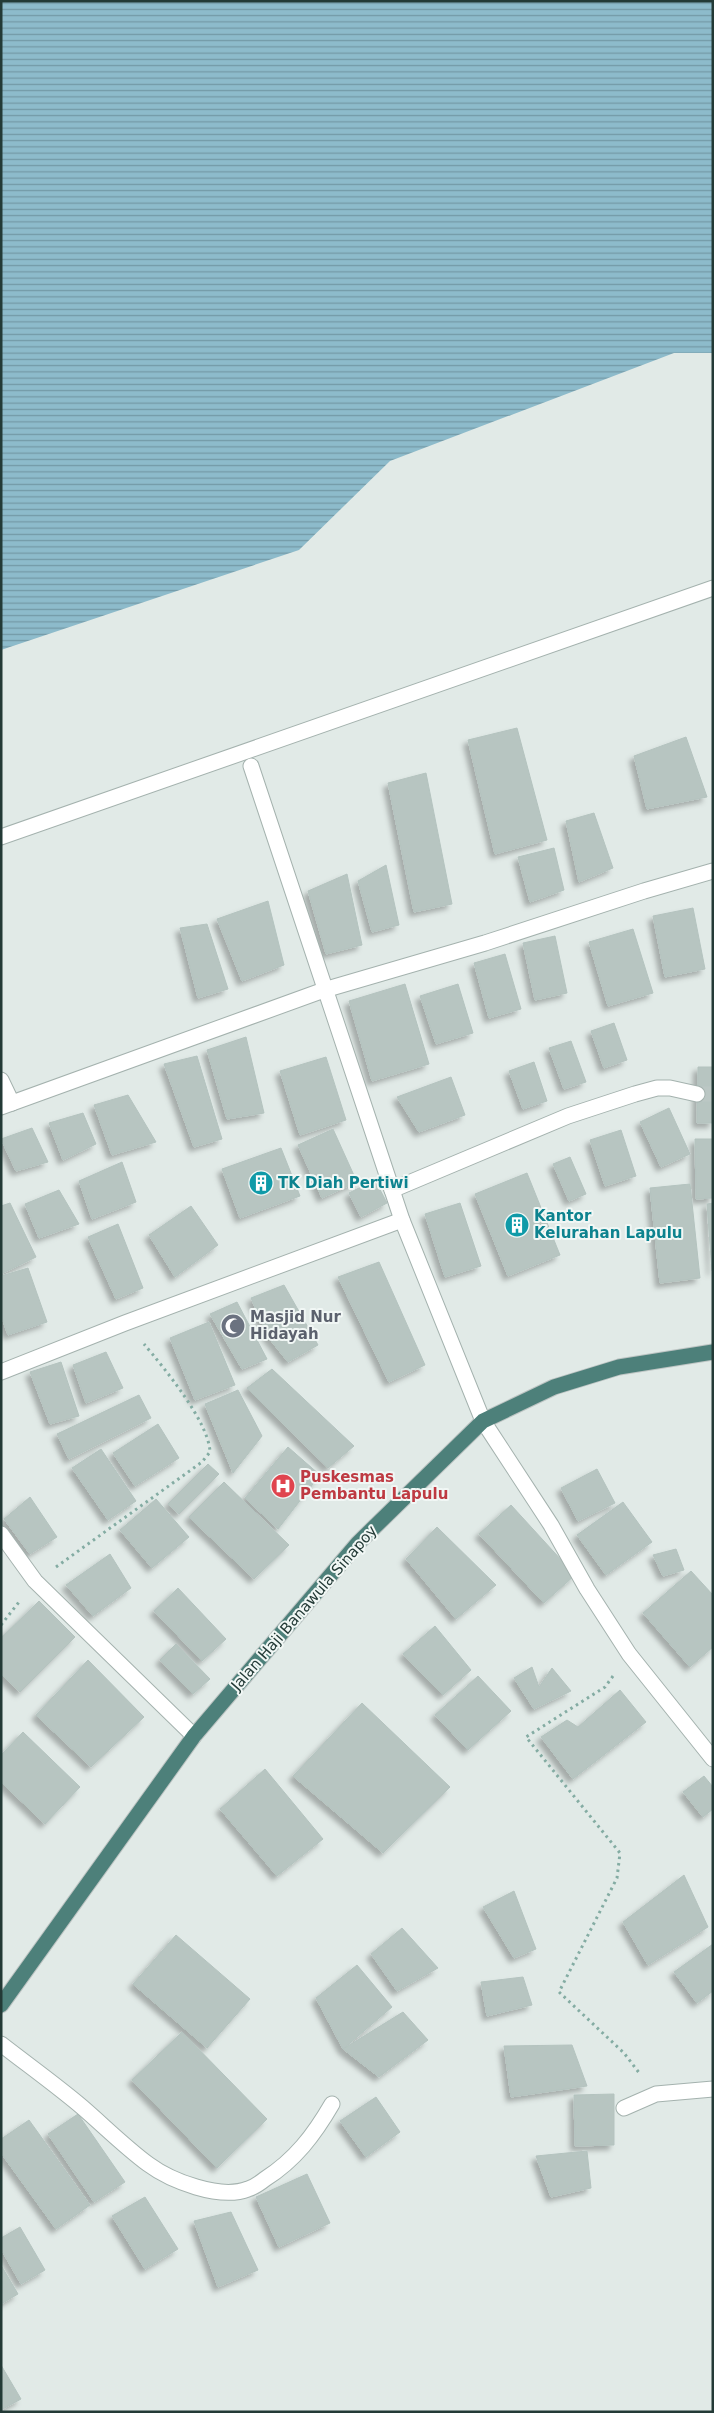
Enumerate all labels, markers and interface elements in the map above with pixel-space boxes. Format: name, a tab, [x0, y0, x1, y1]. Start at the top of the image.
building icon: TK Diah Pertiwi	[248, 1170, 274, 1196]
place label: TK Diah Pertiwi	[278, 1174, 409, 1192]
place label: Kantor Kelurahan Lapulu	[534, 1207, 683, 1242]
building icon: Kantor Kelurahan Lapulu	[504, 1212, 530, 1238]
place label: Masjid Nur Hidayah	[250, 1308, 341, 1343]
mosque icon: Masjid Nur Hidayah	[220, 1313, 246, 1339]
place label: Puskesmas Pembantu Lapulu	[300, 1468, 448, 1503]
hospital icon: Puskesmas Pembantu Lapulu	[270, 1473, 296, 1499]
street label: Jalan Haji Banawula Sinapoy	[227, 1522, 381, 1695]

